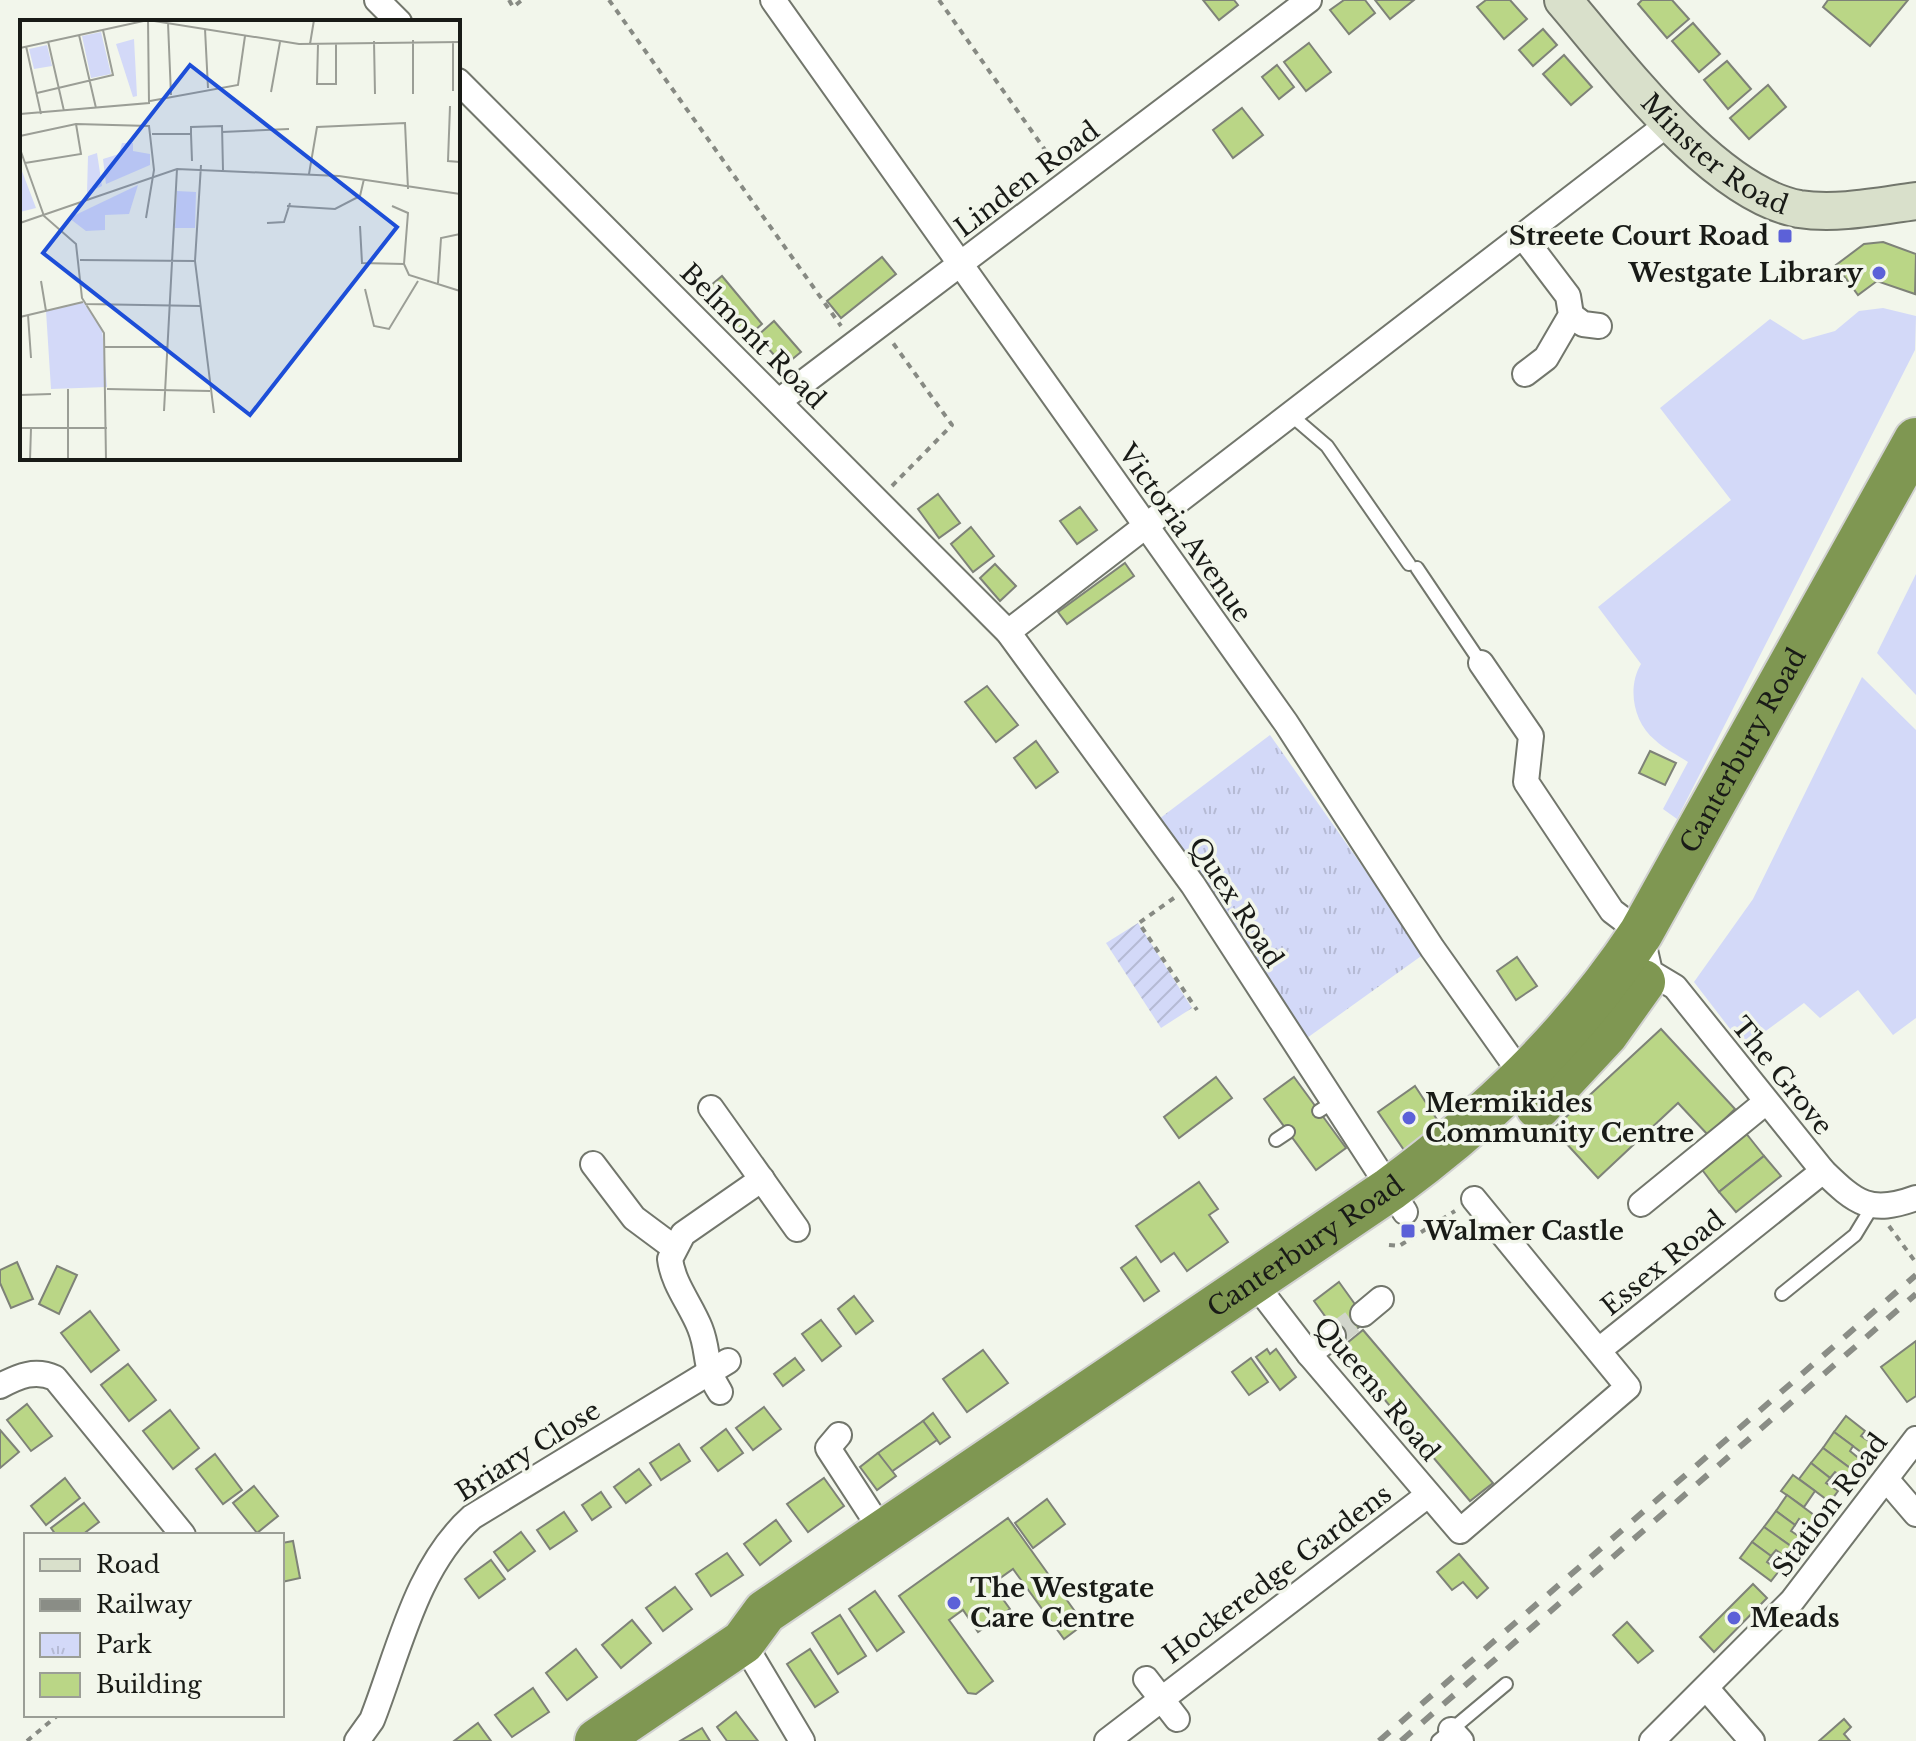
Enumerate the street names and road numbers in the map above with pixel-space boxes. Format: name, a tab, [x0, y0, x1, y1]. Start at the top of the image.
street label: Minster Road	[1634, 87, 1793, 221]
street label: Linden Road	[948, 114, 1106, 244]
street label: Belmont Road	[674, 257, 832, 415]
street label: Victoria Avenue	[1111, 437, 1259, 628]
street label: Canterbury Road	[1673, 642, 1813, 858]
street label: Quex Road	[1182, 831, 1290, 973]
street label: The Grove	[1725, 1011, 1839, 1141]
street label: Canterbury Road	[1201, 1169, 1410, 1324]
street label: Essex Road	[1595, 1204, 1731, 1322]
street label: Queens Road	[1307, 1310, 1447, 1468]
street label: Briary Close	[450, 1394, 606, 1508]
street label: Station Road	[1766, 1427, 1894, 1583]
street label: Hockeredge Gardens	[1156, 1478, 1398, 1670]

